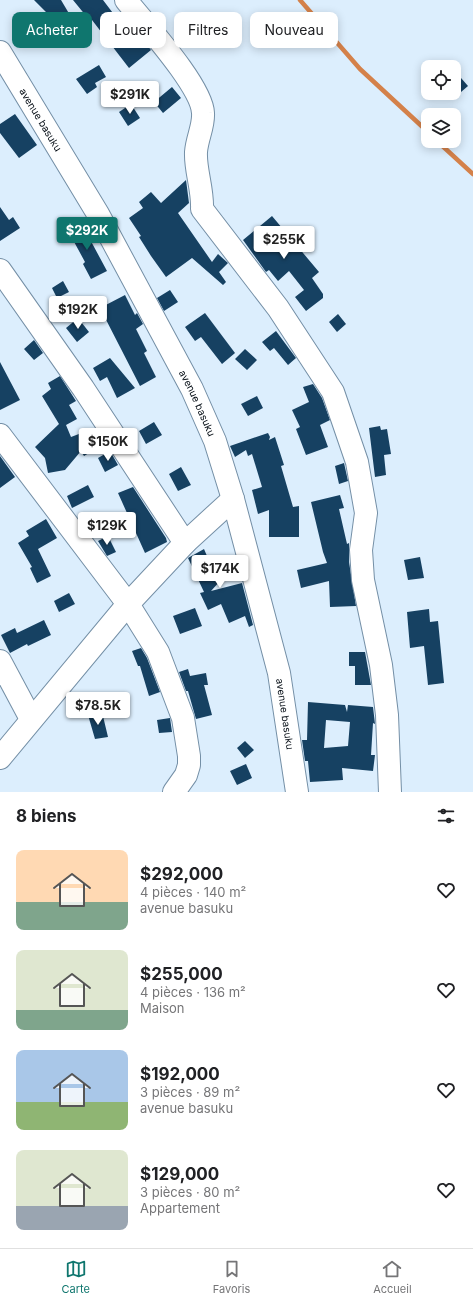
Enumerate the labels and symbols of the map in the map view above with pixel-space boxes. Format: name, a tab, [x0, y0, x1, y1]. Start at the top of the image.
pin: $291K	[102, 81, 158, 115]
street label: avenue basuku	[17, 86, 65, 153]
pin: $292K	[59, 217, 115, 251]
pin: $255K	[256, 226, 312, 260]
pin: $192K	[50, 296, 106, 330]
street label: avenue basuku	[177, 368, 218, 438]
pin: $150K	[80, 428, 136, 462]
pin: $129K	[79, 512, 135, 546]
pin: $174K	[192, 555, 248, 589]
street label: avenue basuku	[274, 678, 297, 750]
pin: $78.5K	[65, 692, 131, 726]

